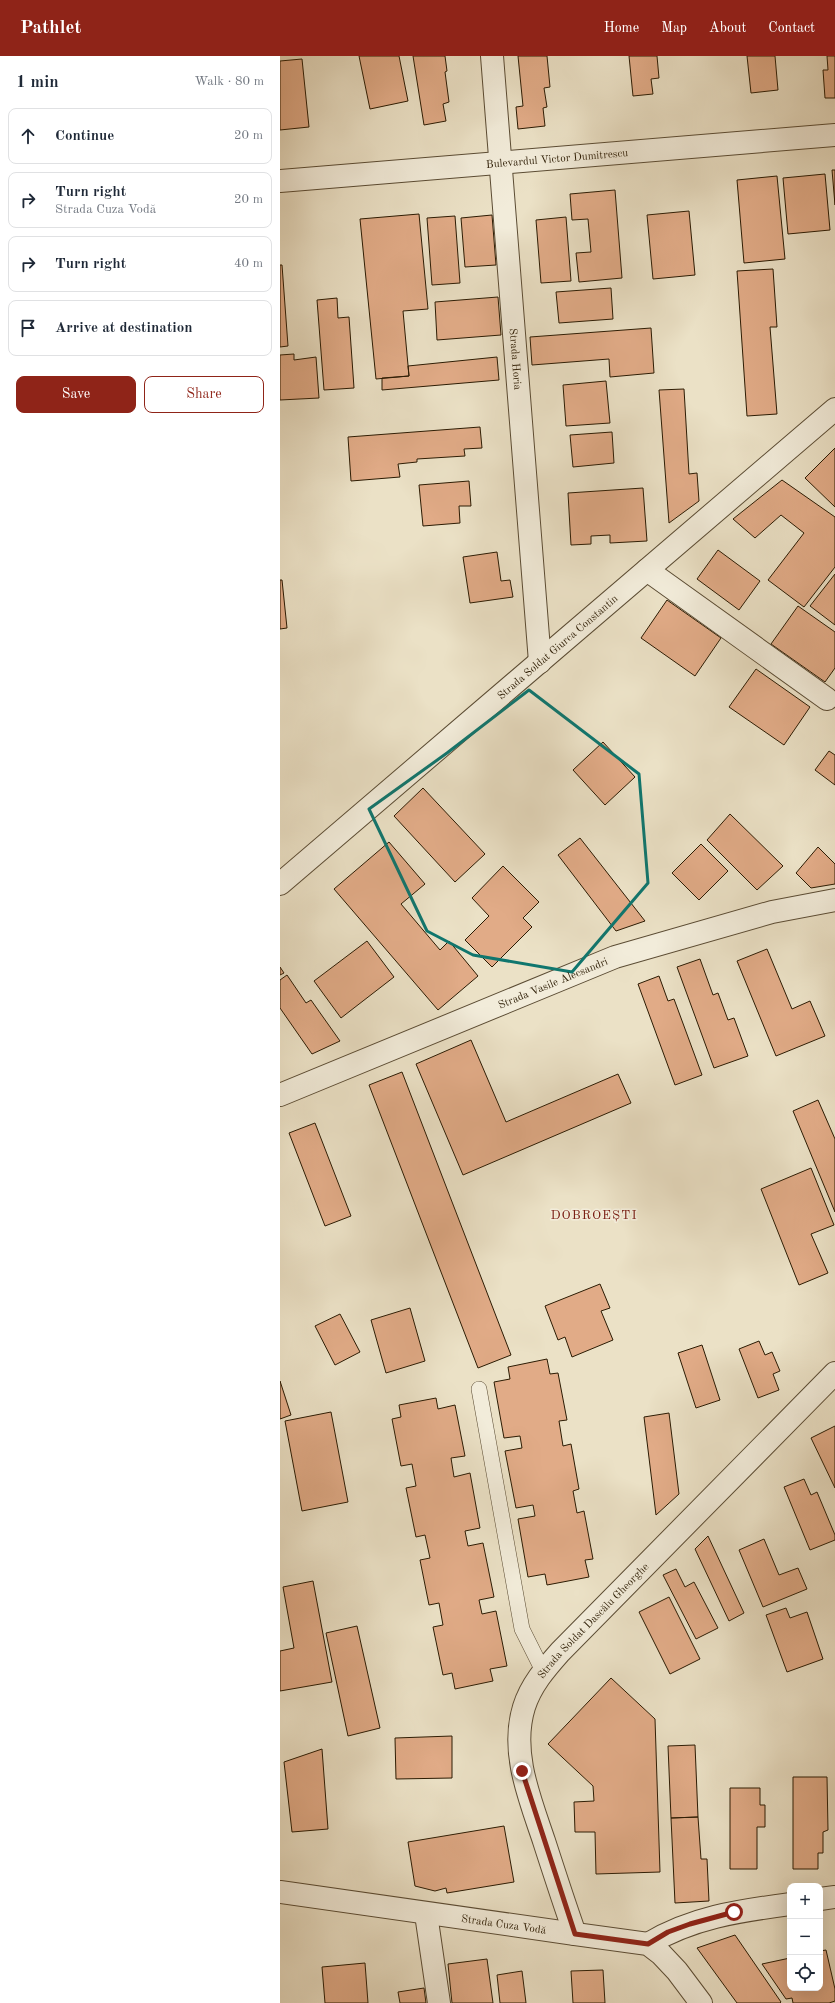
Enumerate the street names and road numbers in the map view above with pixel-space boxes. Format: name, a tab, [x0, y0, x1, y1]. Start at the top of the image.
street label: Bulevardul Victor Dumitrescu	[486, 148, 629, 171]
street label: Strada Horia	[507, 328, 522, 391]
street label: Strada Soldat Giurca Constantin	[496, 593, 621, 702]
street label: Strada Vasile Alecsandri	[497, 957, 610, 1011]
street label: Strada Soldat Dascălu Gheorghe	[536, 1562, 651, 1681]
street label: Strada Cuza Vodă	[460, 1914, 547, 1937]

